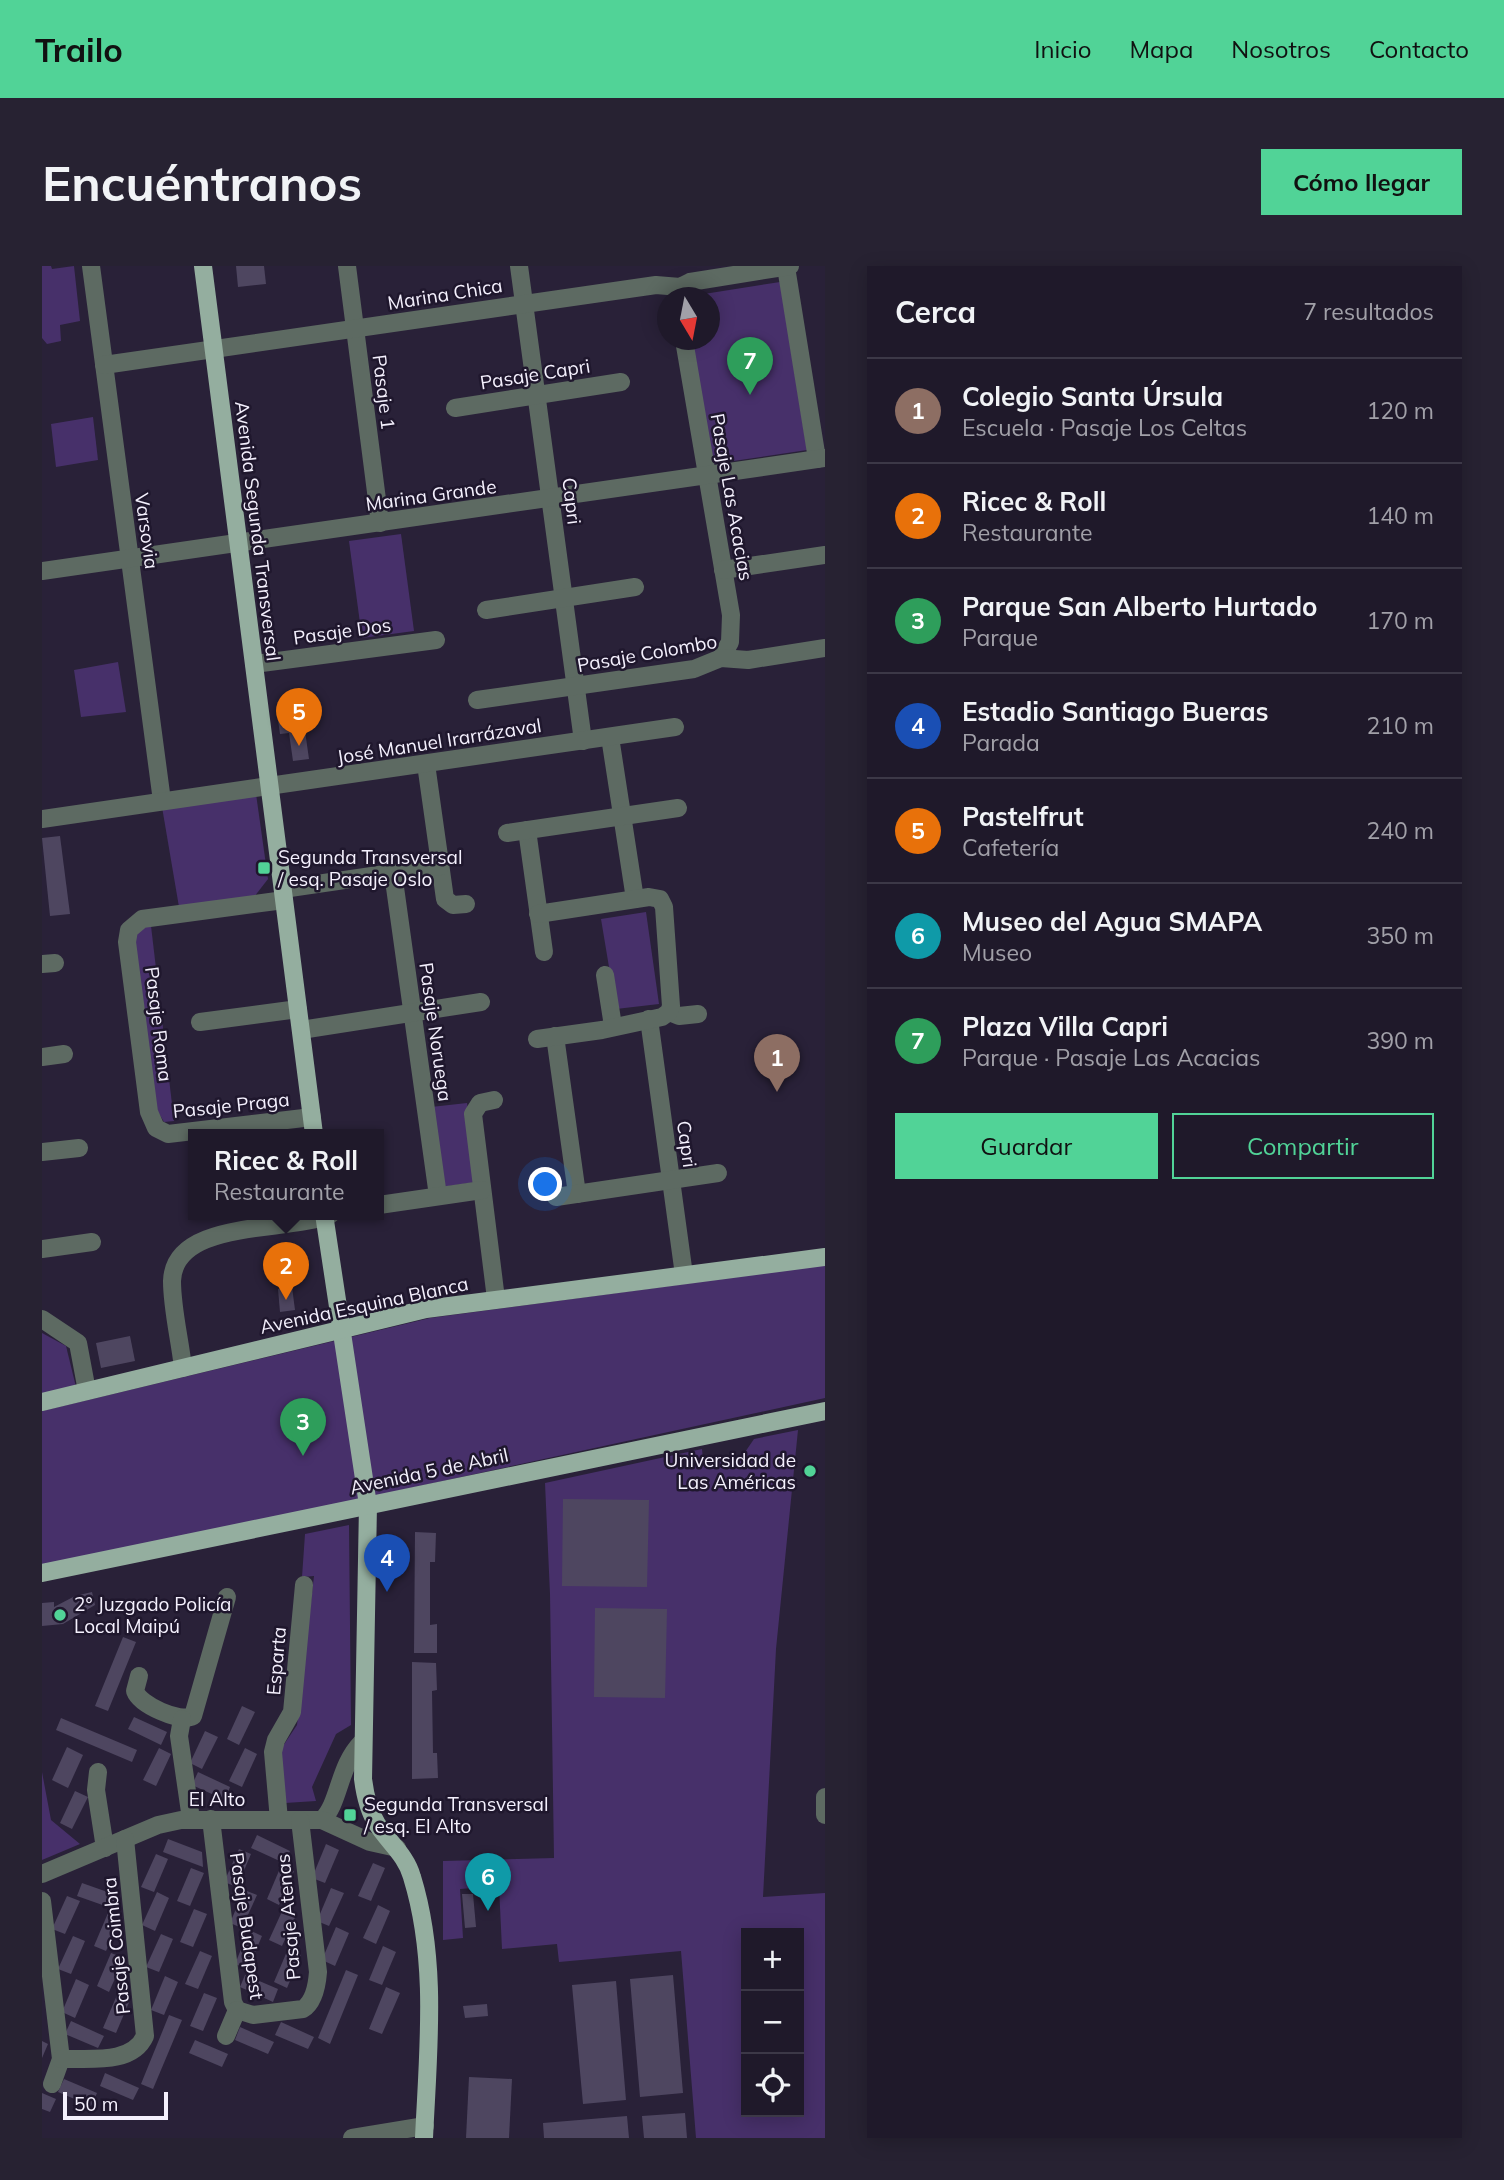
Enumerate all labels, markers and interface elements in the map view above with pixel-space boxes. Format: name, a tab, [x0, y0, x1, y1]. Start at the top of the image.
text: Trailo	[35, 29, 123, 70]
text: Inicio	[1034, 34, 1091, 64]
text: Mapa	[1129, 34, 1193, 64]
text: Nosotros	[1231, 34, 1331, 64]
text: Contacto	[1369, 34, 1469, 64]
button: Cómo llegar	[1261, 149, 1462, 215]
text: Encuéntranos	[42, 152, 362, 213]
street label: Marina Chica	[386, 273, 504, 315]
north arrow	[657, 287, 720, 350]
text: Cerca	[895, 293, 976, 331]
text: 7 resultados	[1303, 297, 1434, 326]
pin: 7	[727, 337, 773, 395]
street label: Pasaje 1	[367, 353, 401, 431]
street label: Pasaje Capri	[478, 353, 592, 395]
text: Colegio Santa Úrsula	[962, 380, 1223, 413]
text: 1	[911, 396, 925, 425]
text: 120 m	[1366, 396, 1434, 425]
street label: Avenida Segunda Transversal	[230, 400, 286, 662]
street label: Pasaje Las Acacias	[705, 411, 759, 583]
text: Escuela · Pasaje Los Celtas	[962, 413, 1247, 442]
street label: Marina Grande	[364, 474, 498, 516]
street label: Capri	[557, 476, 587, 526]
text: Ricec & Roll	[962, 485, 1106, 518]
street label: Varsovia	[130, 491, 164, 571]
text: 2	[911, 501, 925, 530]
text: 140 m	[1366, 501, 1434, 530]
text: Restaurante	[962, 518, 1093, 547]
text: Parque San Alberto Hurtado	[962, 590, 1317, 623]
text: 3	[911, 606, 925, 635]
text: 170 m	[1366, 606, 1434, 635]
street label: Pasaje Dos	[292, 612, 392, 650]
text: Parque	[962, 623, 1038, 652]
street label: Pasaje Colombo	[575, 629, 719, 677]
pin: 5	[276, 688, 322, 746]
text: Estadio Santiago Bueras	[962, 695, 1269, 728]
text: 4	[911, 711, 925, 740]
text: 210 m	[1366, 711, 1434, 740]
street label: José Manuel Irarrázaval	[335, 713, 543, 769]
text: Parada	[962, 728, 1040, 757]
text: Pastelfrut	[962, 800, 1084, 833]
text: 5	[911, 816, 925, 845]
text: 240 m	[1366, 816, 1434, 845]
text: Cafetería	[962, 833, 1059, 862]
place label: Segunda Transversal / esq. Pasaje Oslo	[277, 845, 463, 891]
marker: Segunda Transversal / esq. Pasaje Oslo	[256, 860, 272, 876]
text: Museo del Agua SMAPA	[962, 905, 1262, 938]
text: 6	[911, 921, 925, 950]
text: 350 m	[1366, 921, 1434, 950]
text: Museo	[962, 938, 1032, 967]
street label: Pasaje Noruega	[414, 961, 458, 1103]
street label: Pasaje Roma	[140, 965, 178, 1083]
text: Plaza Villa Capri	[962, 1010, 1168, 1043]
text: 7	[911, 1026, 925, 1055]
text: 390 m	[1366, 1026, 1434, 1055]
pin: 1	[754, 1034, 800, 1092]
text: Parque · Pasaje Las Acacias	[962, 1043, 1260, 1072]
street label: Pasaje Praga	[171, 1087, 291, 1123]
button: Guardar	[895, 1113, 1158, 1179]
button: Compartir	[1172, 1113, 1434, 1179]
street label: Capri	[672, 1119, 702, 1169]
popup	[188, 1129, 384, 1220]
text: Ricec & Roll	[214, 1144, 358, 1177]
your location	[528, 1167, 562, 1201]
text: Restaurante	[214, 1177, 344, 1206]
pin: 2	[263, 1242, 309, 1300]
street label: Avenida Esquina Blanca	[257, 1271, 471, 1339]
pin: 3	[280, 1398, 326, 1456]
street label: Avenida 5 de Abril	[348, 1442, 510, 1500]
place label: Universidad de Las Américas	[665, 1448, 796, 1494]
marker: Universidad de Las Américas	[802, 1463, 818, 1479]
pin: 4	[364, 1534, 410, 1592]
place label: 2° Juzgado Policía Local Maipú	[74, 1592, 232, 1638]
marker: 2° Juzgado Policía Local Maipú	[52, 1607, 68, 1623]
street label: Esparta	[261, 1626, 291, 1696]
street label: El Alto	[189, 1787, 245, 1811]
place label: Segunda Transversal / esq. El Alto	[363, 1792, 549, 1838]
marker: Segunda Transversal / esq. El Alto	[342, 1807, 358, 1823]
street label: Pasaje Budapest	[225, 1851, 269, 2001]
street label: Pasaje Atenas	[271, 1853, 305, 1981]
pin: 6	[465, 1853, 511, 1911]
street label: Pasaje Coimbra	[97, 1876, 135, 2016]
map controls	[741, 1928, 804, 2117]
button: +	[741, 1928, 804, 1991]
button: −	[741, 1991, 804, 2054]
button: locate	[741, 2054, 804, 2117]
scale bar	[63, 2089, 168, 2121]
text: 50 m	[74, 2092, 118, 2116]

